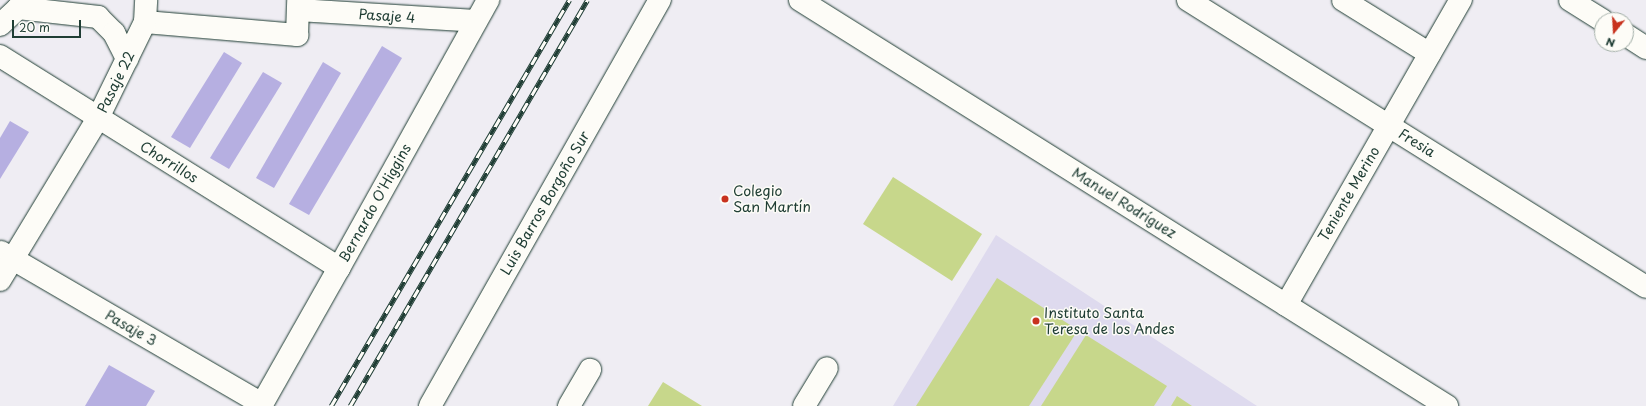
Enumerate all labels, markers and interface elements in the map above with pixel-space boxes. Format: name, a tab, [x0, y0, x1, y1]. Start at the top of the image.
street label: Pasaje 4	[358, 6, 416, 26]
scale bar	[14, 12, 83, 38]
north arrow	[1594, 12, 1634, 52]
text: 20 m	[19, 18, 50, 36]
text: N	[1604, 34, 1617, 52]
street label: Pasaje 22	[94, 48, 138, 116]
street label: Fresia	[1396, 125, 1438, 161]
street label: Luis Barros Borgoño Sur	[497, 128, 593, 278]
street label: Chorrillos	[137, 138, 201, 186]
street label: Bernardo O'Higgins	[336, 141, 414, 265]
street label: Teniente Merino	[1315, 143, 1383, 245]
street label: Manuel Rodríguez	[1069, 164, 1179, 242]
place label: Colegio San Martín	[733, 183, 810, 216]
marker: Colegio San Martín	[720, 194, 730, 204]
place label: Instituto Santa Teresa de los Andes	[1044, 305, 1176, 338]
street label: Pasaje 3	[102, 306, 160, 350]
marker: Instituto Santa Teresa de los Andes	[1031, 316, 1041, 326]

